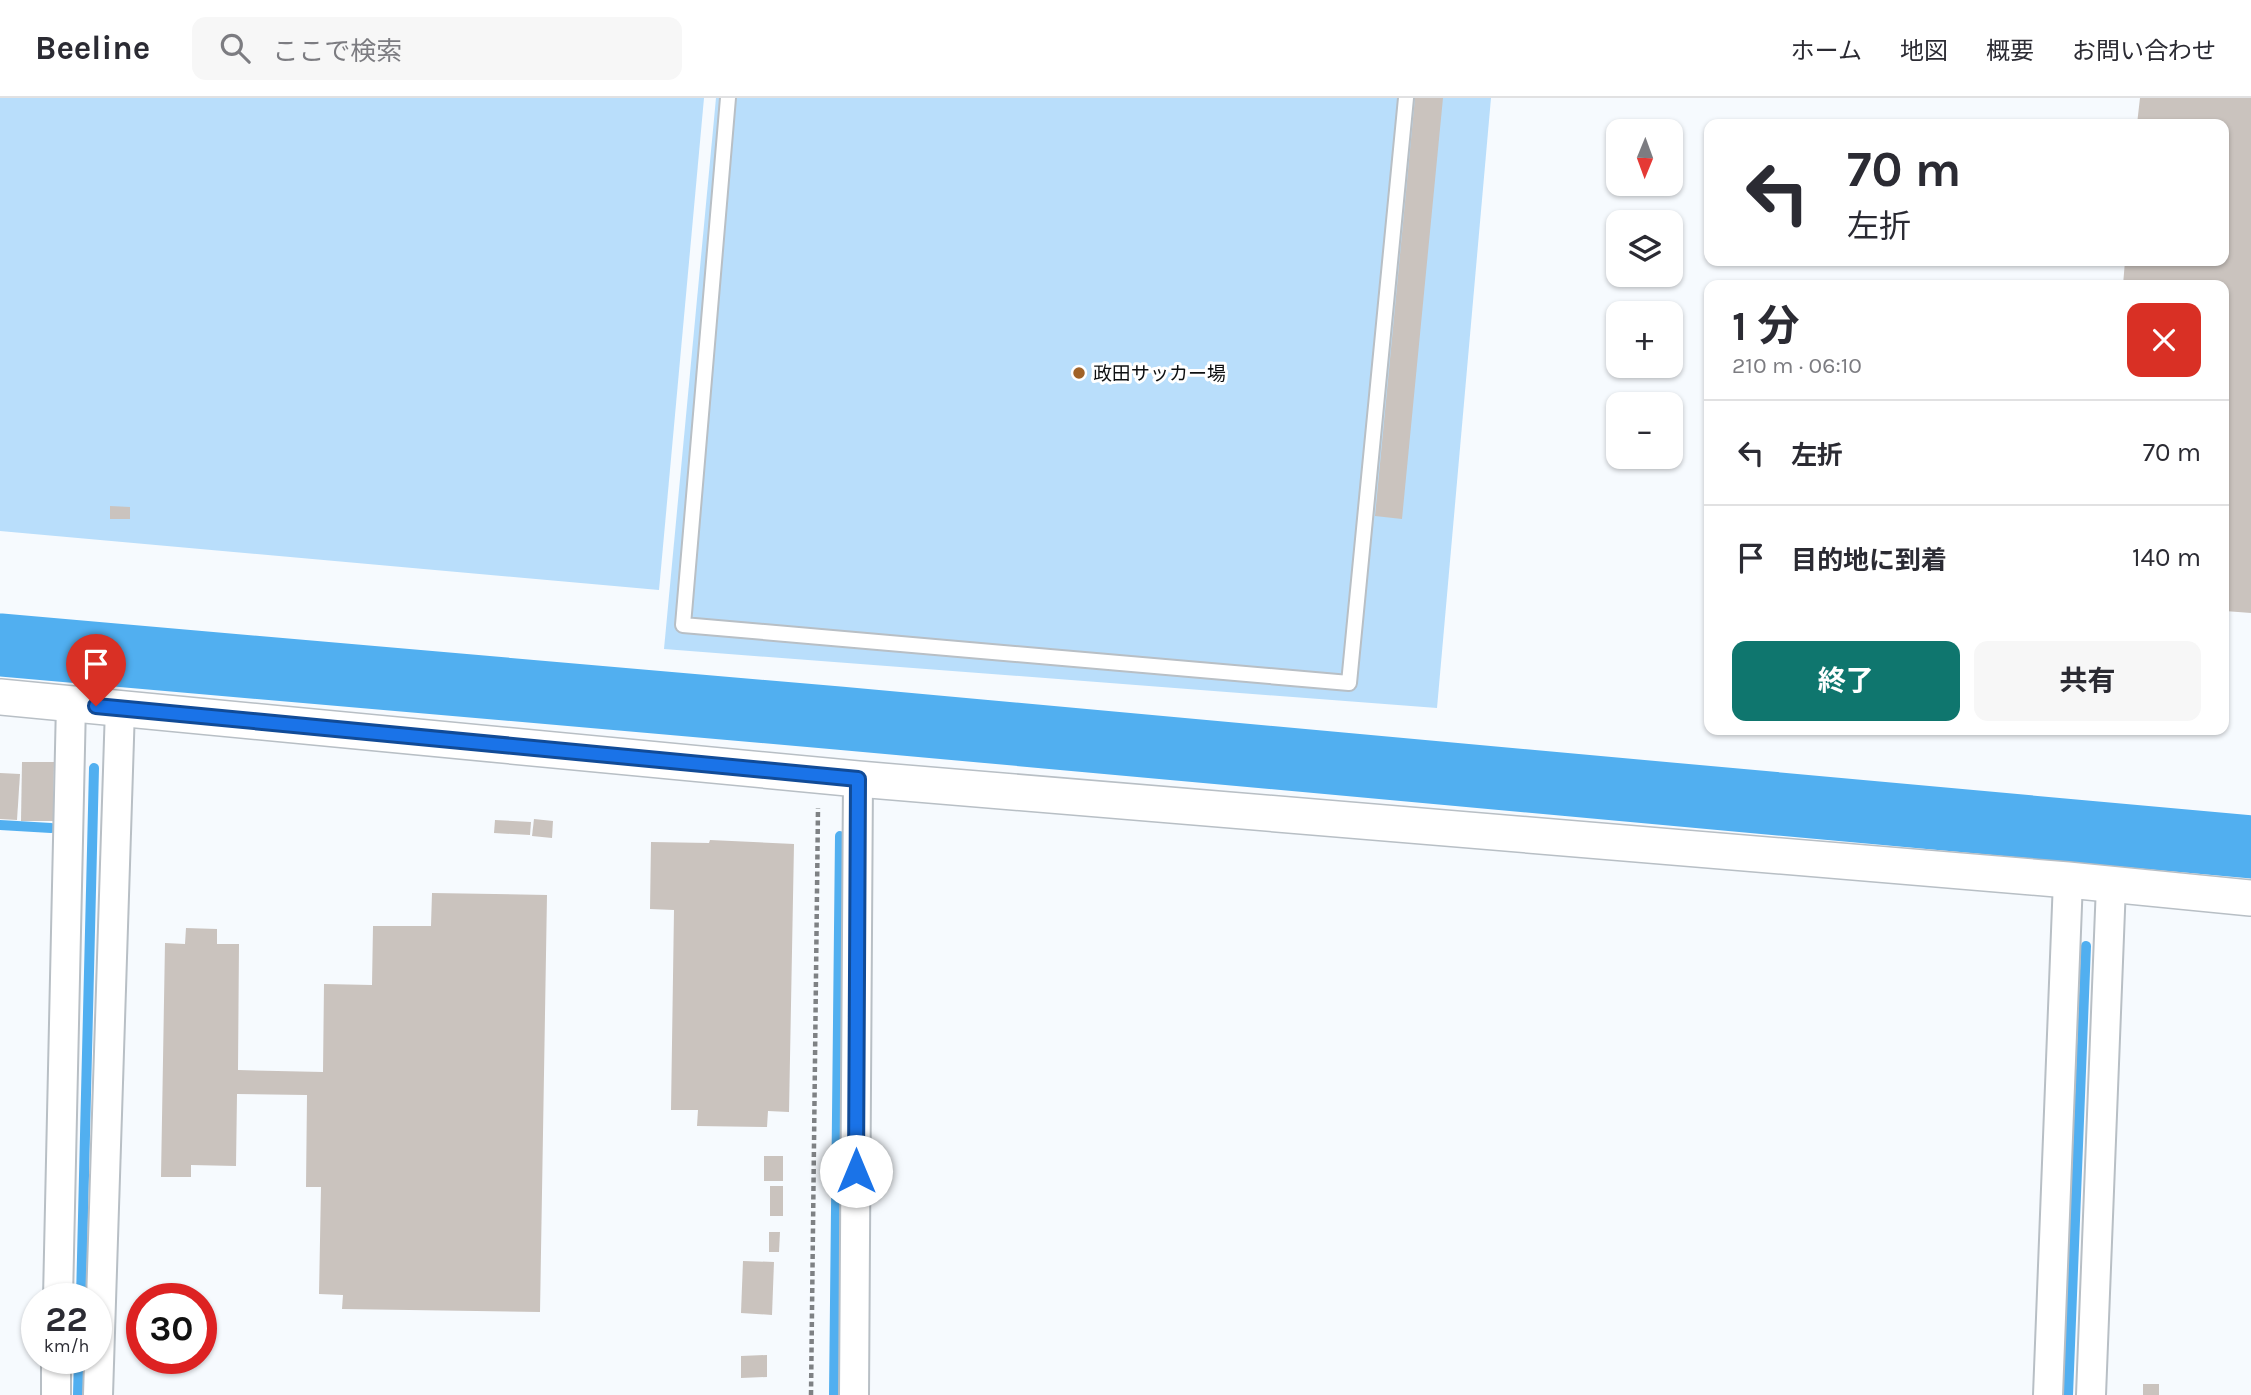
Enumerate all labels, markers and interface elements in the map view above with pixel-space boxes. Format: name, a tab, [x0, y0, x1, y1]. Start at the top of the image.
search box	[192, 17, 682, 80]
text: Beeline	[35, 29, 150, 67]
icon: search	[216, 29, 254, 67]
text: ここで検索	[272, 36, 402, 67]
text: ホーム	[1791, 37, 1862, 65]
text: 地図	[1900, 37, 1948, 65]
text: 概要	[1986, 37, 2034, 65]
text: お問い合わせ	[2072, 37, 2216, 65]
north arrow	[1606, 119, 1684, 196]
map controls	[1606, 119, 1683, 469]
text: 70 m	[1847, 141, 1961, 198]
icon: left	[1732, 147, 1823, 238]
text: 左折	[1847, 208, 1911, 245]
button: layers	[1606, 210, 1683, 287]
button: +	[1606, 301, 1683, 378]
text: 1 分	[1732, 301, 1800, 351]
button: close	[2127, 303, 2201, 377]
text: 210 m · 06:10	[1732, 352, 1862, 379]
place label: 政田サッカー場	[1093, 363, 1226, 385]
marker: 政田サッカー場	[1071, 365, 1087, 381]
button: −	[1606, 392, 1683, 469]
icon: left	[1732, 434, 1770, 472]
text: 70 m	[2143, 437, 2201, 468]
text: 左折	[1791, 440, 1843, 471]
icon: arrive	[1732, 539, 1770, 577]
text: 140 m	[2132, 542, 2201, 573]
text: 目的地に到着	[1791, 545, 1947, 576]
pin	[66, 634, 126, 706]
button: 終了	[1732, 641, 1960, 721]
button: 共有	[1974, 641, 2201, 721]
icon: arrive	[77, 645, 115, 683]
position arrow	[819, 1134, 893, 1208]
speed limit sign: 30	[126, 1283, 217, 1374]
text: 22	[45, 1299, 88, 1340]
text: km/h	[44, 1335, 89, 1357]

